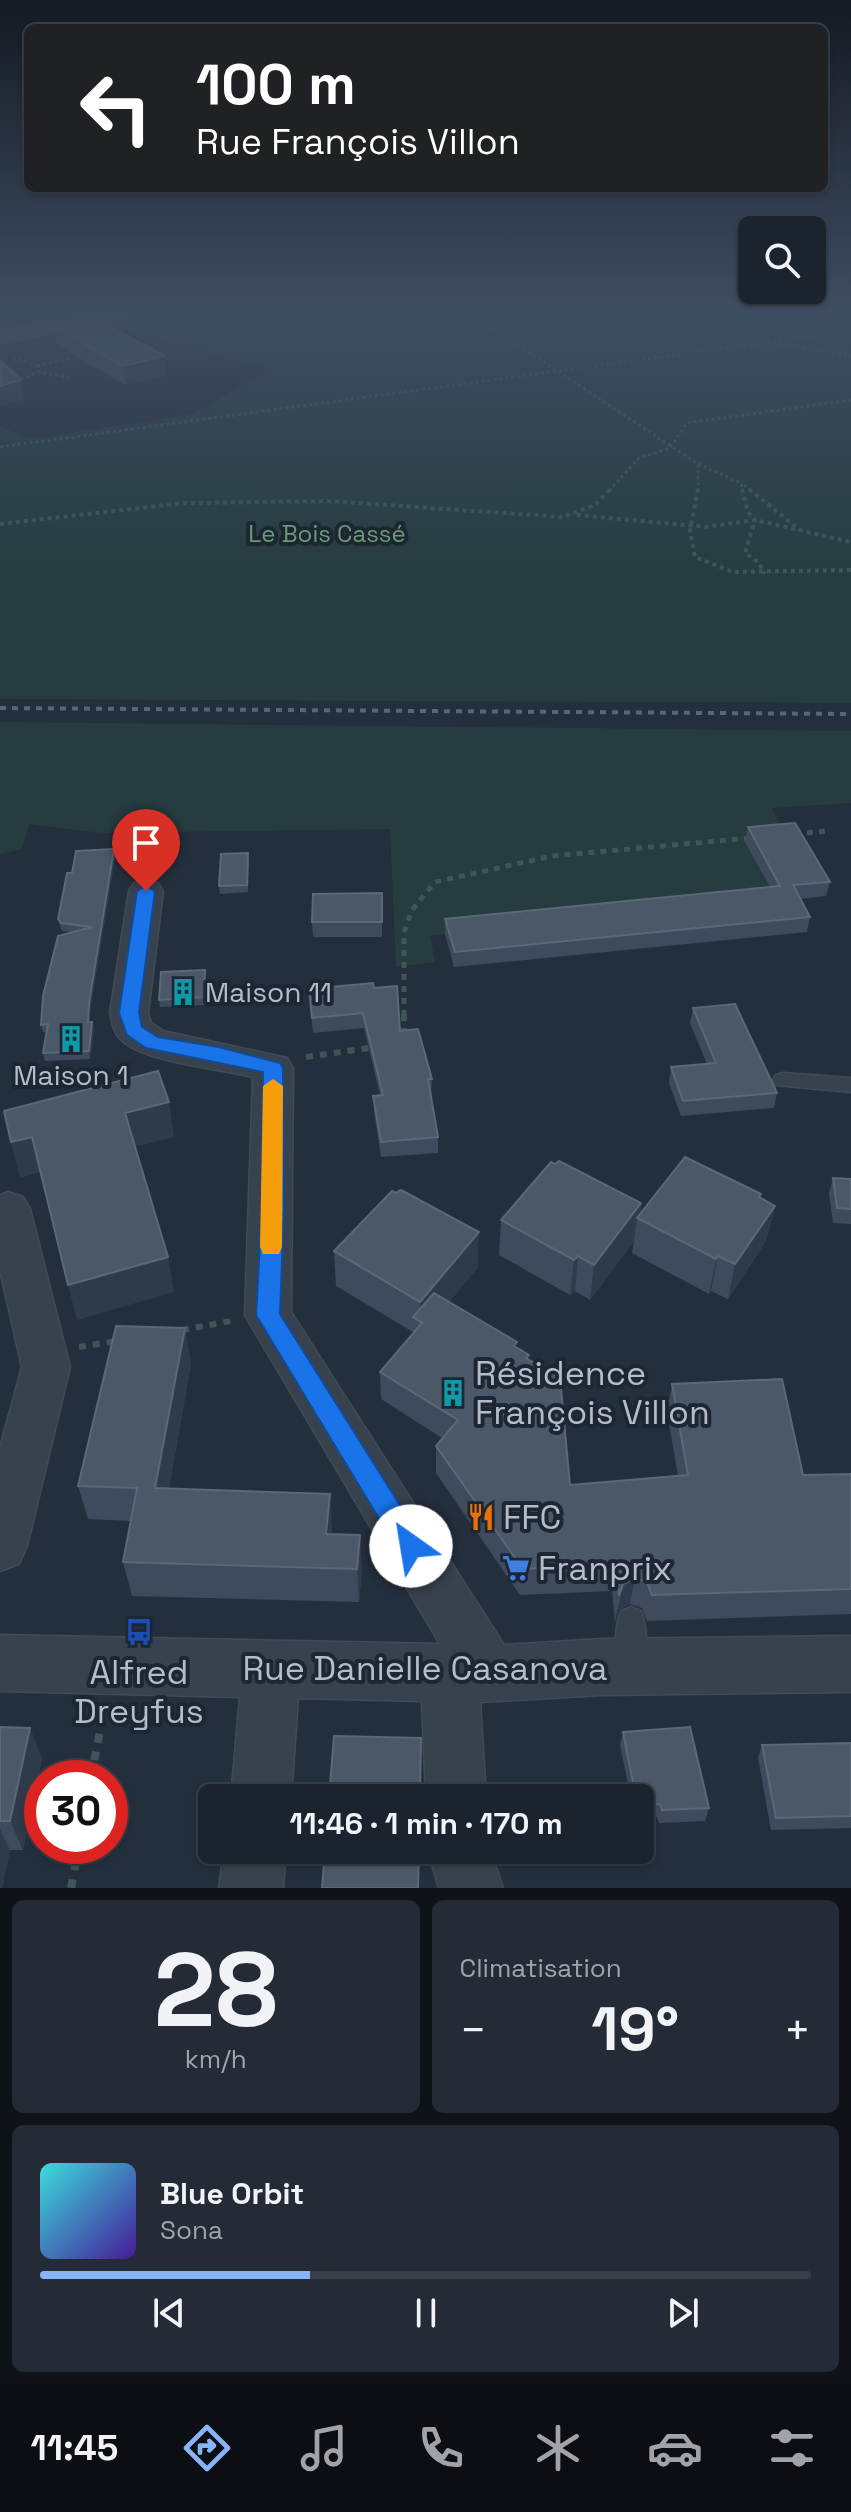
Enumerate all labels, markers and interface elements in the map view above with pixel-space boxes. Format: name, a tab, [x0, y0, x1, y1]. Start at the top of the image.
text: 100 m	[196, 49, 356, 120]
icon: left	[64, 56, 168, 160]
text: Rue François Villon	[196, 119, 520, 165]
map controls	[738, 216, 826, 304]
button: search	[738, 216, 826, 304]
park label: Le Bois Cassé	[248, 518, 406, 549]
pin	[112, 809, 180, 891]
icon: arrive	[124, 821, 168, 865]
place label: Maison 11	[205, 974, 332, 1010]
building icon: Maison 11	[168, 977, 198, 1007]
building icon: Maison 1	[56, 1024, 86, 1054]
place label: Maison 1	[13, 1057, 129, 1093]
place label: Résidence François Villon	[475, 1352, 710, 1434]
building icon: Résidence François Villon	[438, 1378, 468, 1408]
place label: FFC	[503, 1496, 561, 1539]
restaurant icon: FFC	[466, 1502, 496, 1532]
position arrow	[369, 1504, 453, 1588]
place label: Franprix	[538, 1547, 672, 1590]
supermarket icon: Franprix	[501, 1553, 531, 1583]
bus stop icon: Alfred Dreyfus	[124, 1617, 154, 1647]
street label: Rue Danielle Casanova	[242, 1647, 608, 1690]
place label: Alfred Dreyfus	[74, 1651, 204, 1733]
speed limit sign: 30	[24, 1760, 128, 1864]
text: 11:46 · 1 min · 170 m	[289, 1804, 563, 1843]
text: 28	[154, 1924, 278, 2056]
text: Climatisation	[460, 1951, 622, 1985]
text: 19°	[591, 1991, 679, 2068]
text: −	[460, 2002, 487, 2058]
text: +	[784, 2002, 811, 2058]
text: km/h	[185, 2042, 247, 2076]
text: Blue Orbit	[160, 2174, 304, 2213]
text: Sona	[160, 2213, 223, 2247]
icon: previous	[147, 2291, 191, 2335]
icon: pause	[404, 2291, 448, 2335]
icon: next	[661, 2291, 705, 2335]
icon: directions	[179, 2420, 235, 2476]
icon: music	[296, 2420, 352, 2476]
icon: phone	[413, 2420, 469, 2476]
icon: climate	[530, 2420, 586, 2476]
icon: car	[647, 2420, 703, 2476]
icon: filters	[764, 2420, 820, 2476]
text: 11:45	[31, 2425, 118, 2471]

